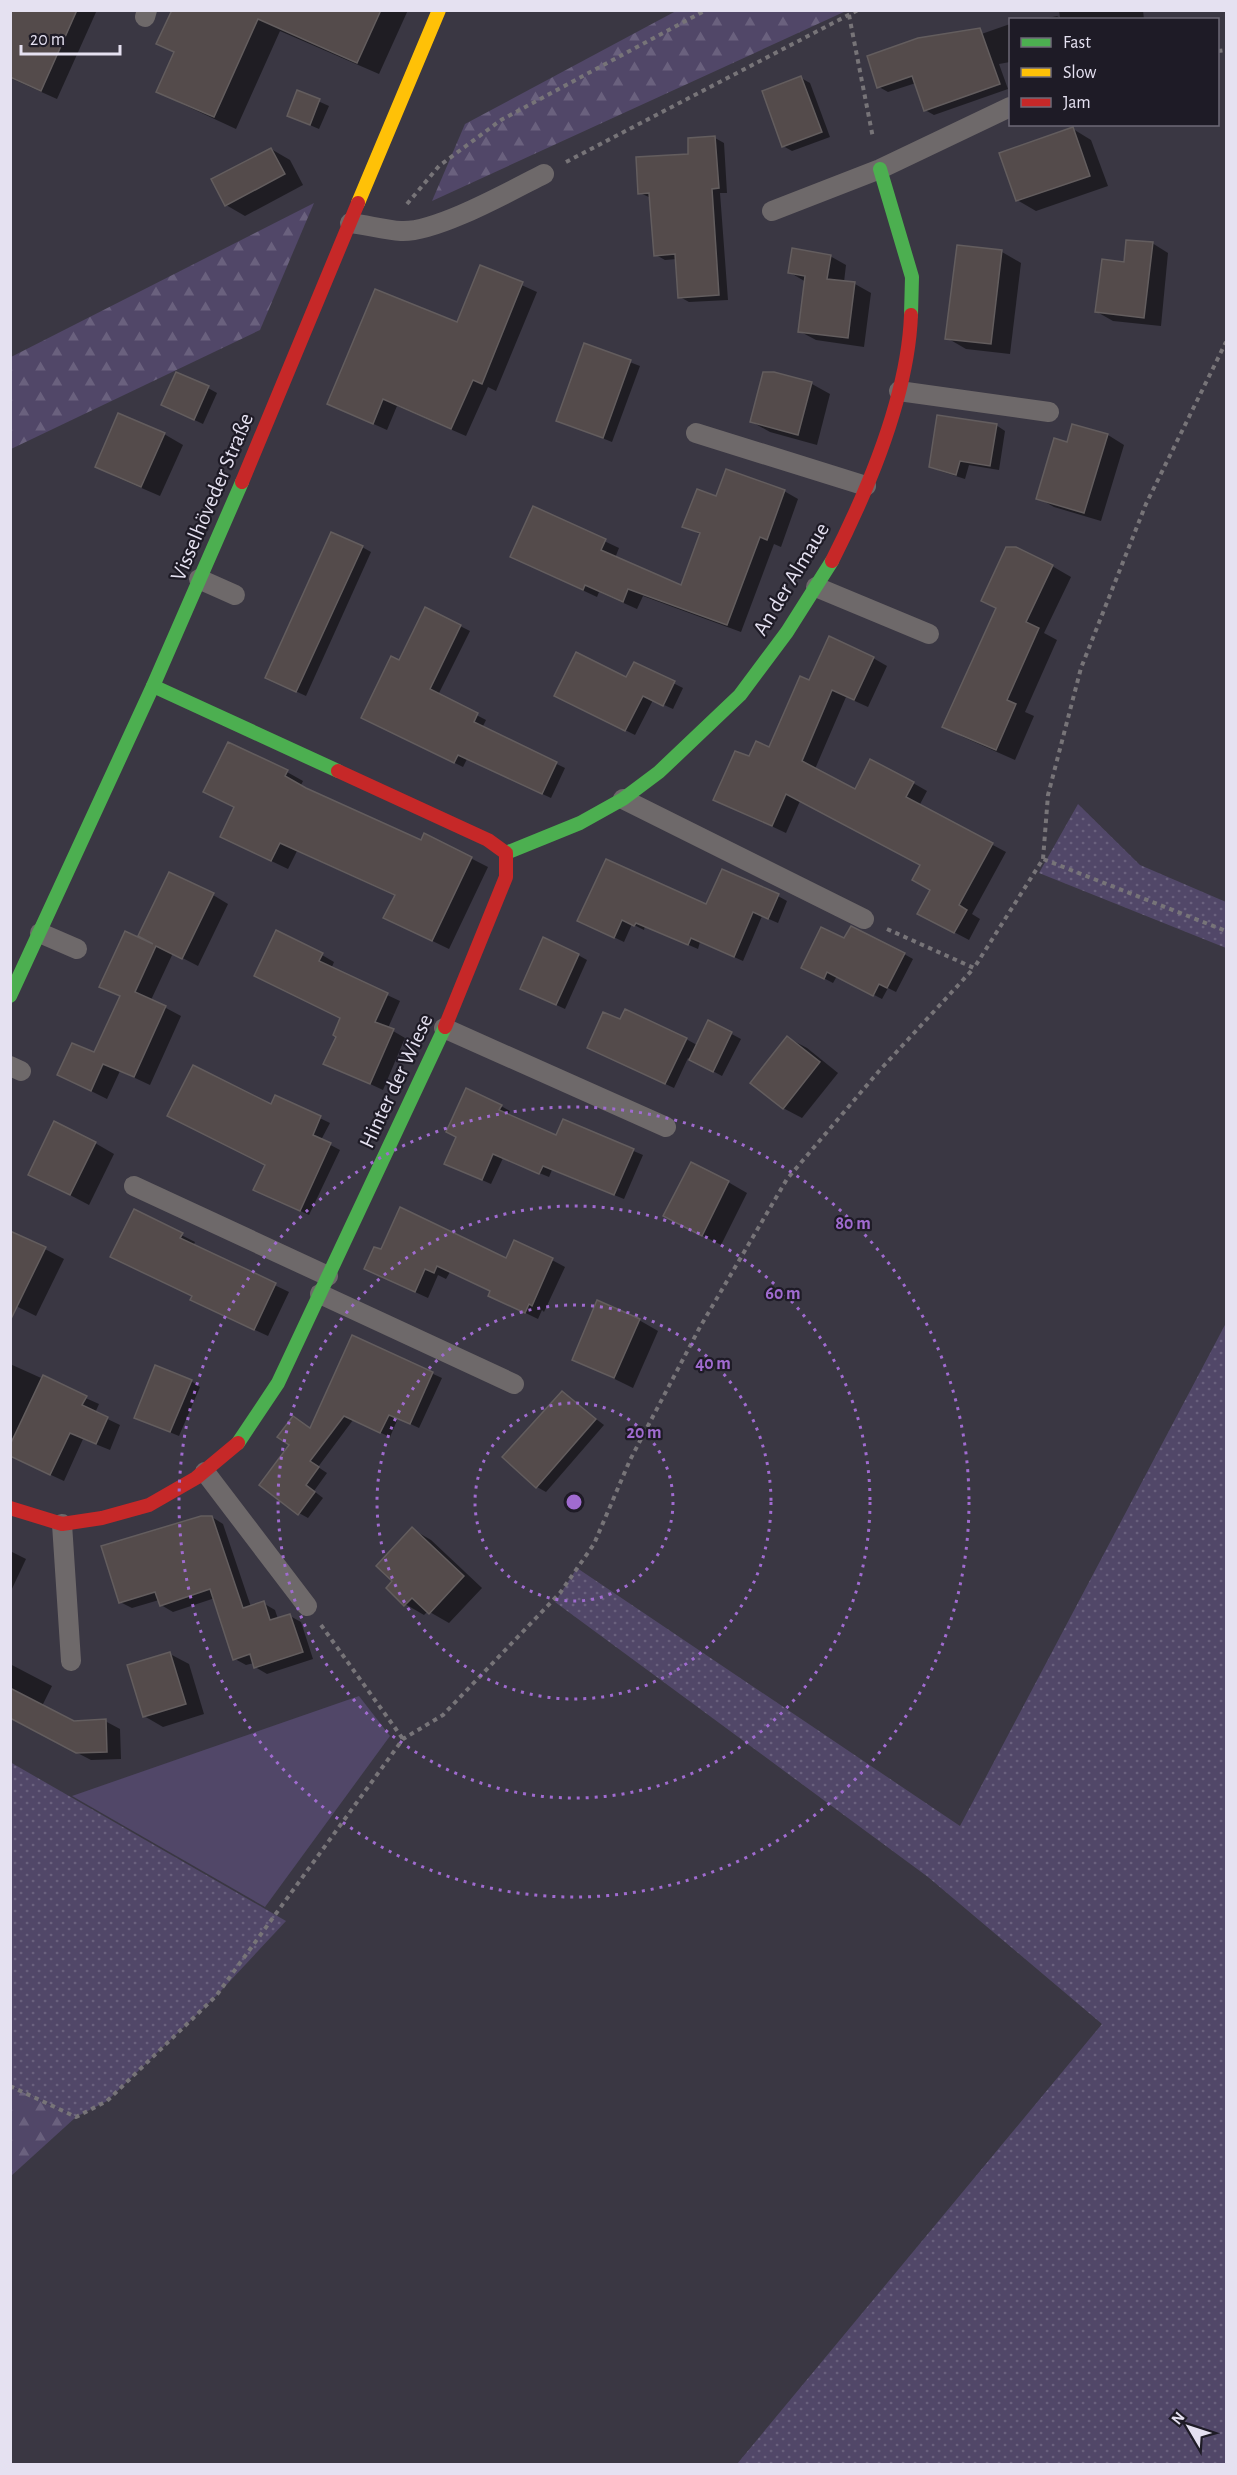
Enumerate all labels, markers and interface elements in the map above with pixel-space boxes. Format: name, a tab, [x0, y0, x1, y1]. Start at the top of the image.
scale bar	[21, 18, 120, 56]
legend	[1009, 18, 1219, 126]
text: 20 m	[30, 31, 65, 49]
text: Fast	[1063, 34, 1091, 52]
text: Slow	[1063, 64, 1096, 82]
text: Jam	[1063, 94, 1091, 112]
street label: Visselhöveder Straße	[167, 410, 257, 584]
street label: An der Almaue	[749, 519, 833, 639]
street label: Hinter der Wiese	[355, 1011, 437, 1151]
text: 80 m	[835, 1215, 871, 1233]
text: 60 m	[765, 1285, 801, 1303]
text: 40 m	[695, 1355, 731, 1373]
text: 20 m	[626, 1424, 662, 1442]
centre of rings	[564, 1492, 584, 1512]
north arrow	[1159, 2397, 1219, 2457]
text: N	[1168, 2409, 1188, 2428]

